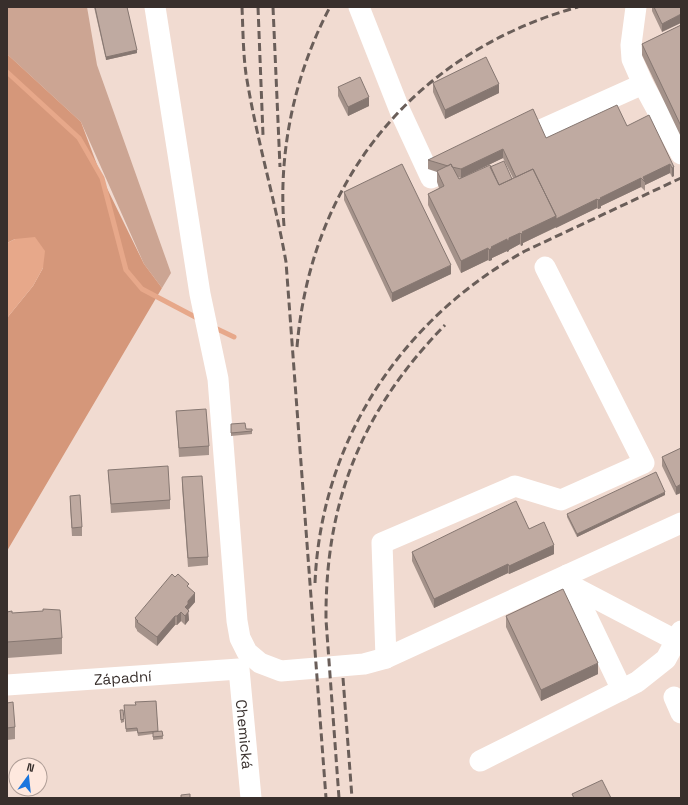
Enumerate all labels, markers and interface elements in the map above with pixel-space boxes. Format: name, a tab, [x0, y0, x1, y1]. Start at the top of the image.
street label: Západní	[93, 666, 153, 688]
street label: Chemická	[232, 699, 258, 770]
north arrow	[8, 757, 48, 797]
text: N	[25, 760, 36, 775]

